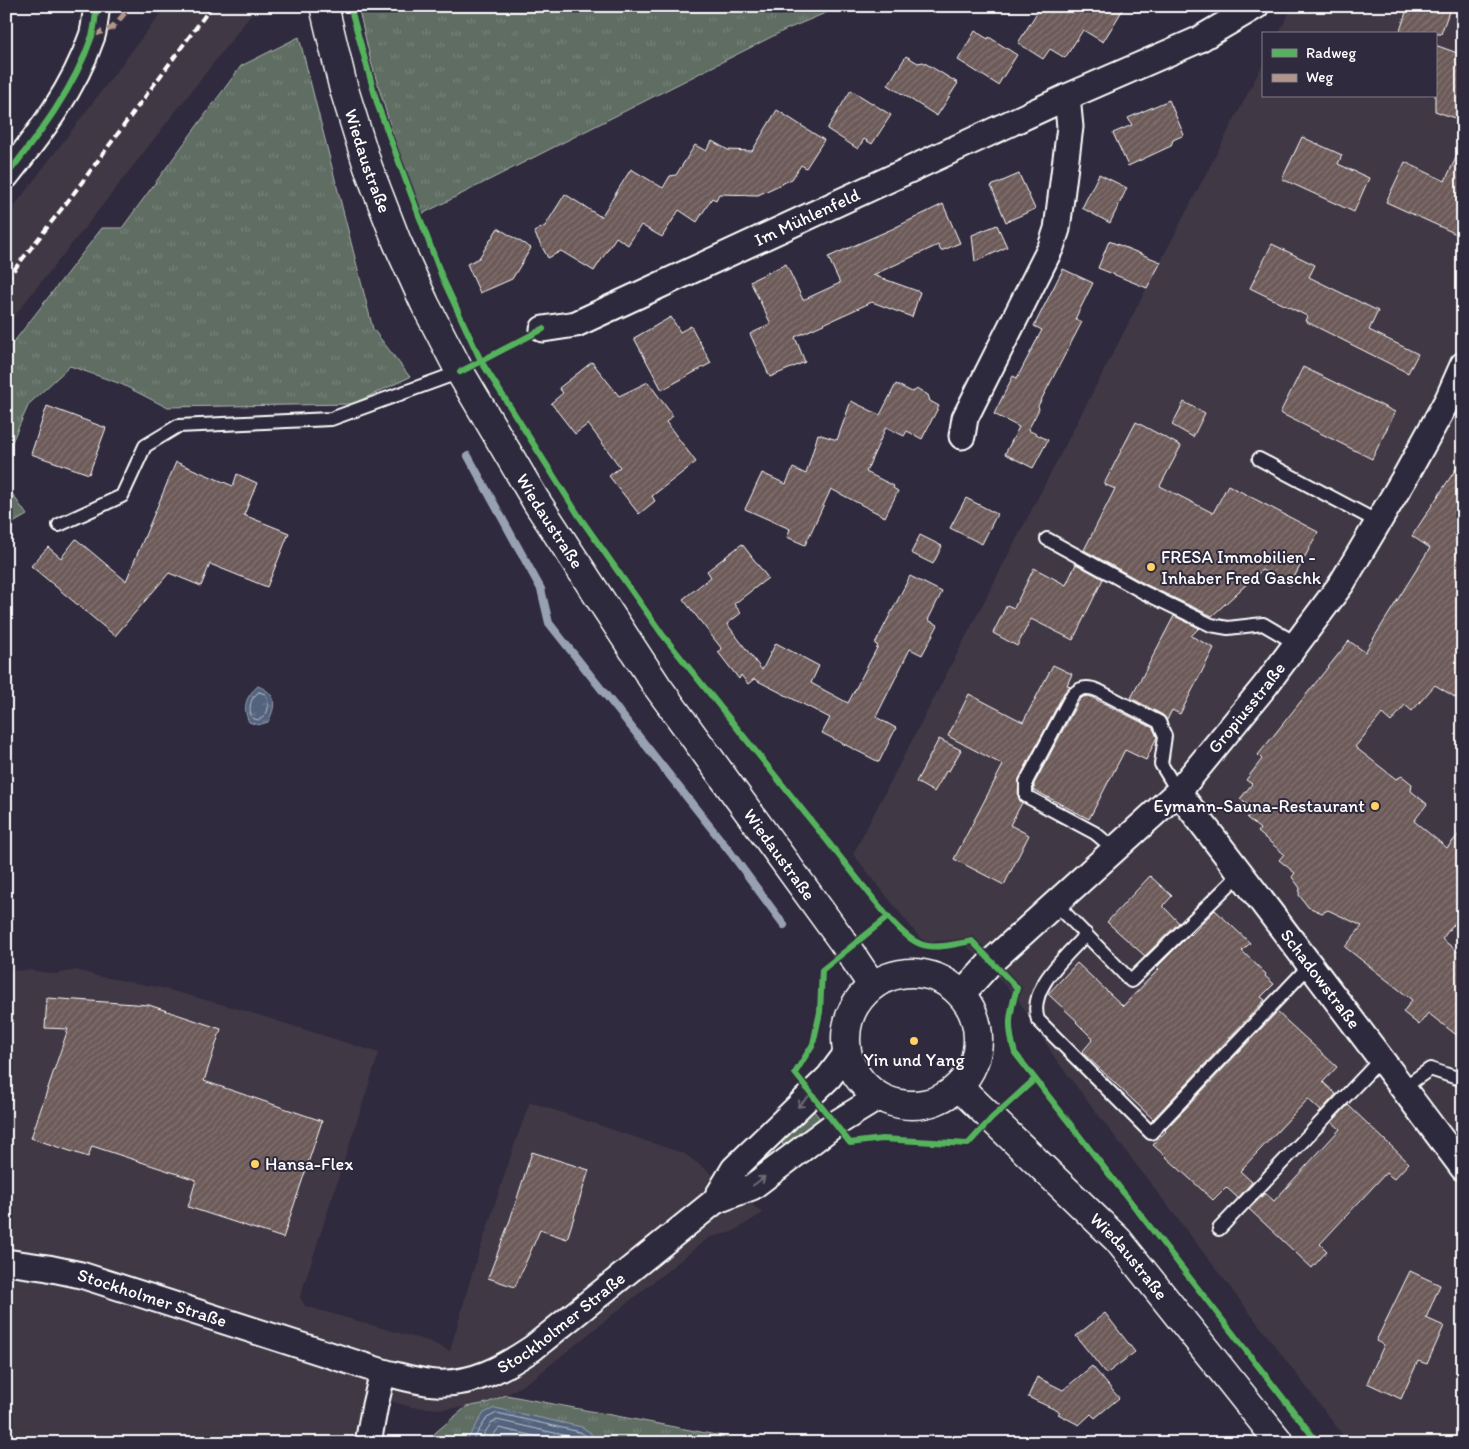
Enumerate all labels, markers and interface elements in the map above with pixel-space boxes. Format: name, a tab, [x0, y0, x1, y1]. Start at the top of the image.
legend	[1262, 32, 1436, 98]
text: Radweg	[1306, 44, 1356, 62]
text: Weg	[1306, 68, 1333, 86]
street label: Wiedaustraße	[340, 106, 396, 216]
street label: Im Mühlenfeld	[751, 183, 863, 251]
street label: Wiedaustraße	[511, 470, 588, 573]
place label: FRESA Immobilien - Inhaber Fred Gaschk	[1161, 546, 1322, 589]
marker: FRESA Immobilien - Inhaber Fred Gaschk	[1145, 561, 1157, 573]
street label: Gropiusstraße	[1203, 658, 1290, 758]
place label: Eymann-Sauna-Restaurant	[1154, 795, 1365, 817]
marker: Eymann-Sauna-Restaurant	[1369, 800, 1381, 812]
street label: Wiedaustraße	[739, 804, 820, 905]
street label: Schadowstraße	[1276, 925, 1365, 1033]
marker: Yin und Yang	[908, 1035, 920, 1047]
place label: Yin und Yang	[863, 1049, 965, 1071]
one-way arrow	[796, 1096, 809, 1108]
place label: Hansa-Flex	[265, 1153, 353, 1175]
marker: Hansa-Flex	[249, 1158, 261, 1170]
one-way arrow	[752, 1176, 765, 1187]
street label: Wiedaustraße	[1085, 1208, 1172, 1304]
street label: Stockholmer Straße	[75, 1264, 230, 1332]
street label: Stockholmer Straße	[493, 1267, 630, 1378]

